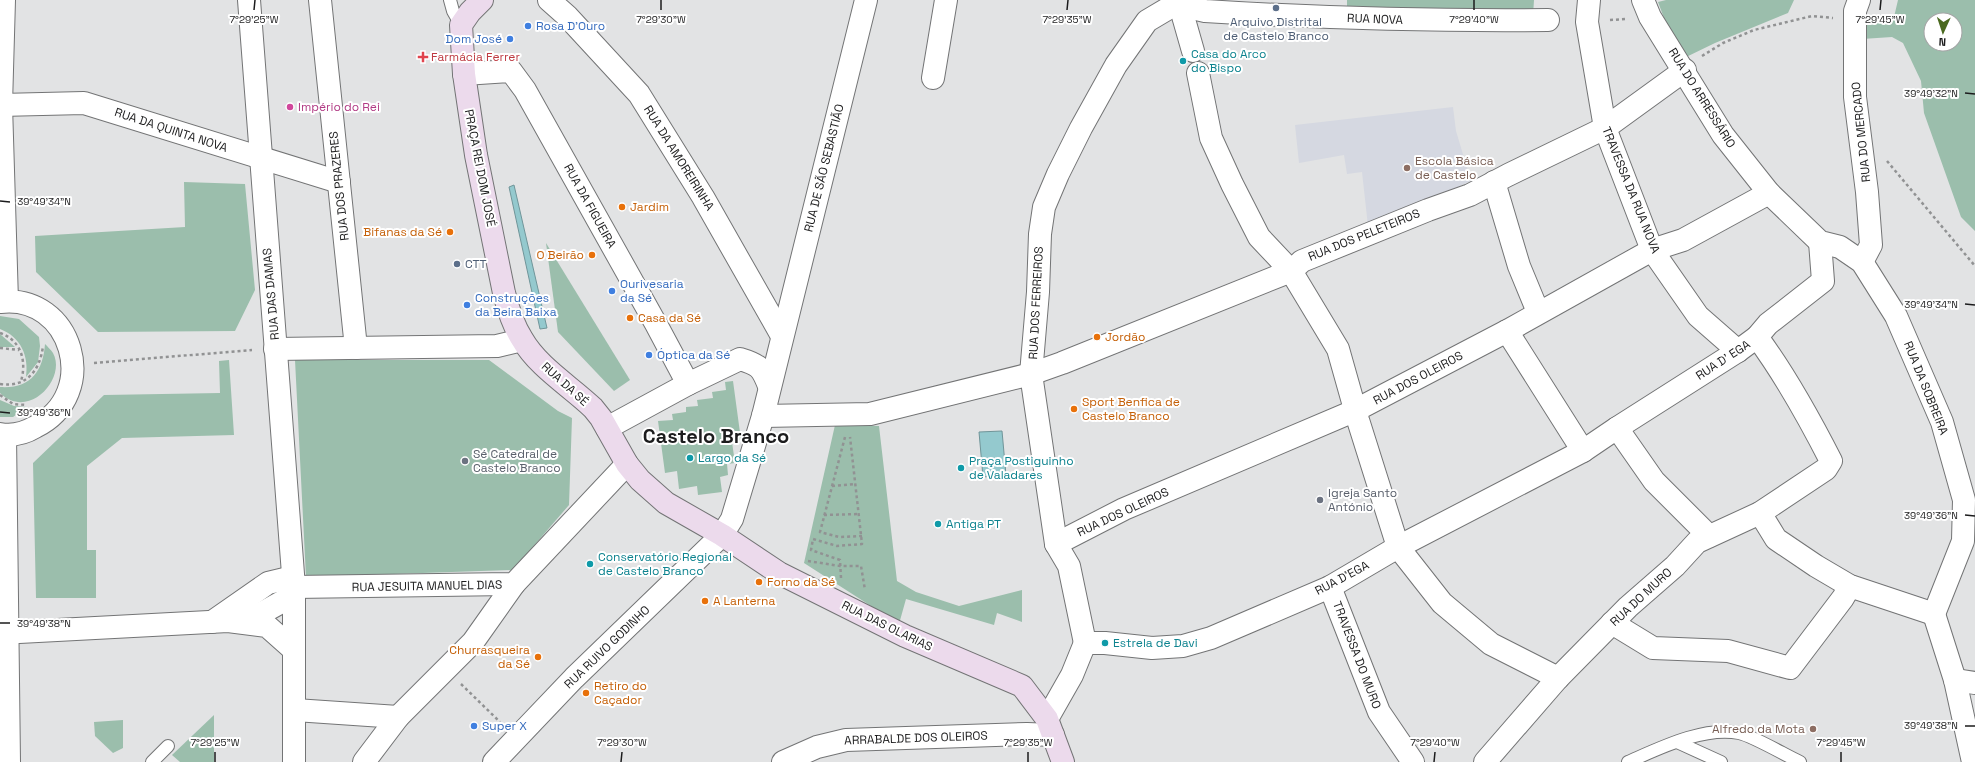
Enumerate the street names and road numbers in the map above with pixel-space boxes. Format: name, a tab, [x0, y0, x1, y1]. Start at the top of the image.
street label: RUA NOVA	[1347, 10, 1404, 28]
street label: RUA DO ARRESSÁRIO	[1665, 45, 1739, 151]
street label: RUA DO MERCADO	[1848, 81, 1874, 183]
street label: RUA DA AMOREIRINHA	[640, 102, 718, 214]
street label: RUA DE SÃO SEBASTIÃO	[800, 102, 848, 234]
street label: RUA DA QUINTA NOVA	[112, 104, 230, 156]
street label: PRAÇA REI DOM JOSÉ	[461, 108, 499, 228]
street label: TRAVESSA DA RUA NOVA	[1598, 124, 1664, 256]
street label: RUA DOS PRAZERES	[325, 130, 353, 242]
street label: RUA DA FIGUEIRA	[560, 161, 620, 252]
street label: RUA DOS PELETEIROS	[1306, 205, 1422, 265]
street label: RUA DOS FERREIROS	[1025, 246, 1047, 360]
street label: RUA DAS DAMAS	[259, 247, 283, 341]
street label: RUA D' EGA	[1693, 336, 1754, 384]
street label: RUA DA SOBREIRA	[1900, 339, 1952, 438]
street label: RUA DOS OLEIROS	[1370, 348, 1466, 408]
street label: RUA DA SÉ	[538, 359, 592, 410]
street label: RUA DOS OLEIROS	[1075, 484, 1171, 540]
street label: RUA D'EGA	[1312, 557, 1372, 599]
street label: RUA DO MURO	[1607, 564, 1675, 630]
street label: RUA JESUITA MANUEL DIAS	[352, 577, 502, 595]
street label: RUA DAS OLARIAS	[839, 597, 935, 655]
street label: TRAVESSA DO MURO	[1329, 599, 1385, 711]
street label: RUA RUIVO GODINHO	[561, 602, 653, 692]
street label: ARRABALDE DOS OLEIROS	[844, 727, 988, 749]

